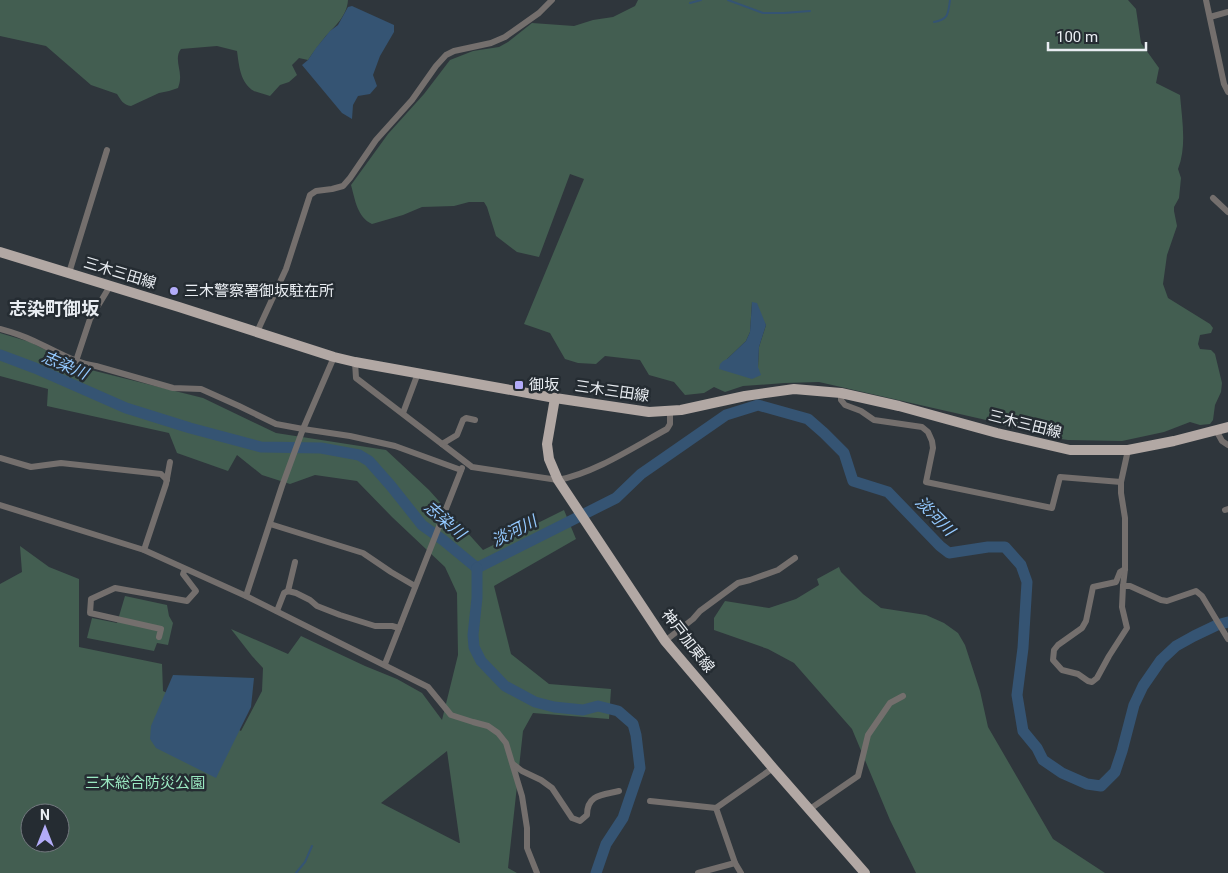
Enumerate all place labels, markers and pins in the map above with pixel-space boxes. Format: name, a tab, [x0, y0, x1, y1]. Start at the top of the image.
place label: 三木警察署御坂駐在所	[184, 282, 334, 300]
marker: 三木警察署御坂駐在所	[168, 285, 180, 297]
place label: 御坂	[529, 376, 559, 394]
marker: 御坂	[513, 379, 525, 391]

